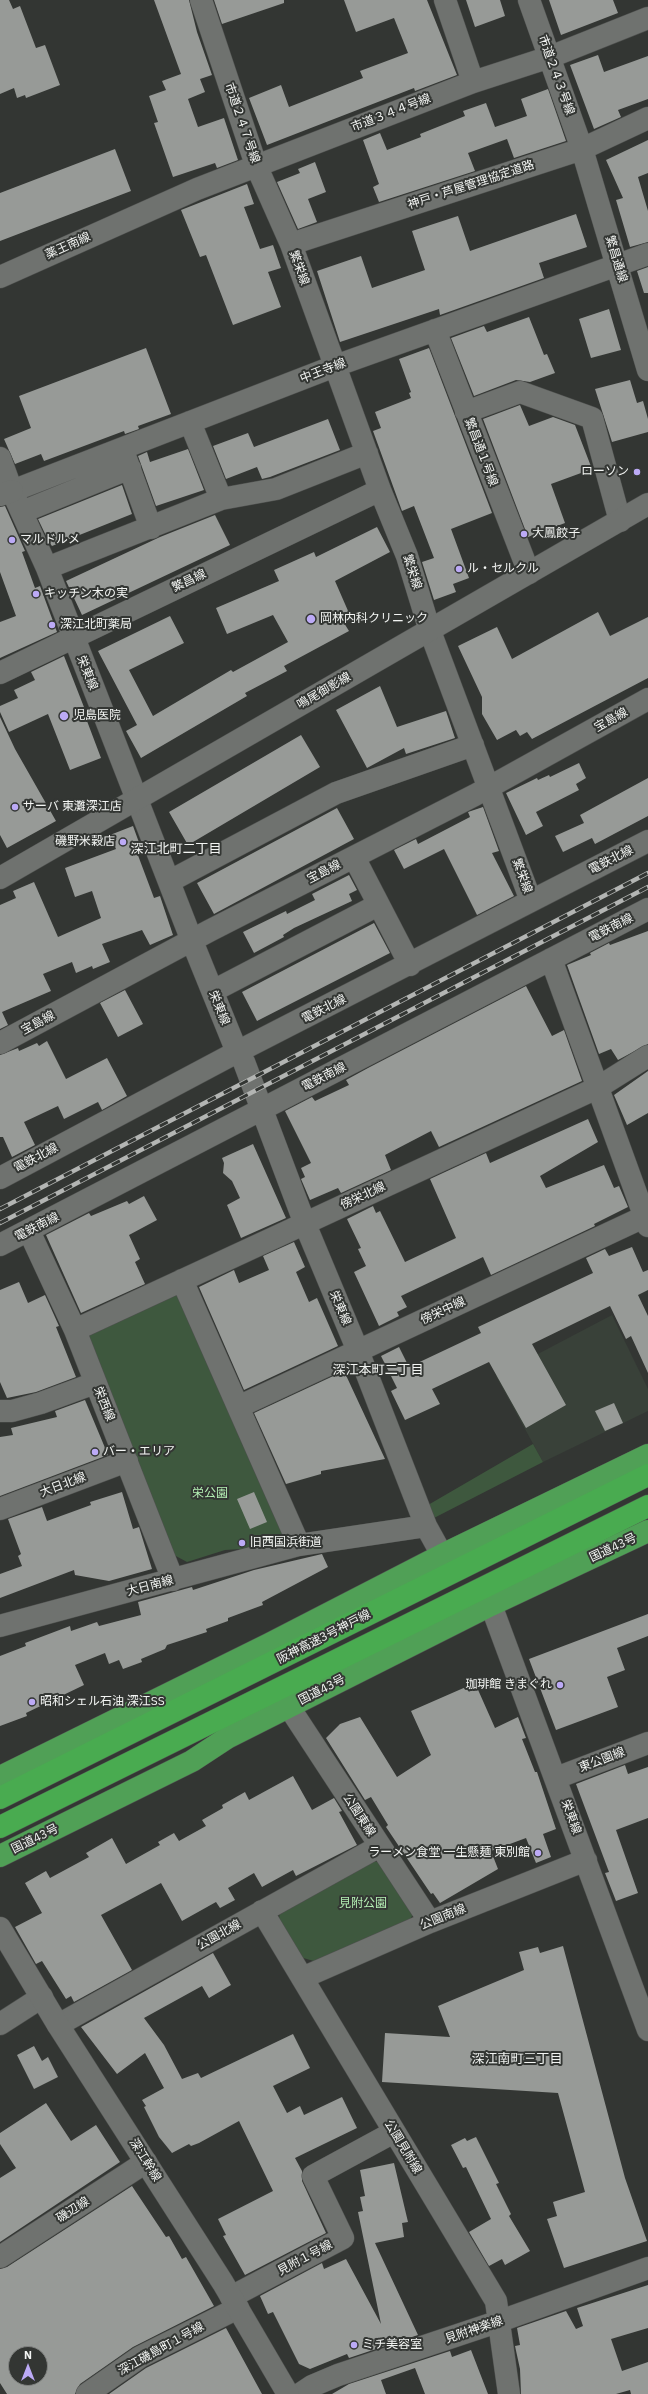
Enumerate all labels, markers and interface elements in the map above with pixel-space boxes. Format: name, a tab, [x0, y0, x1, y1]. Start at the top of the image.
street label: 市道２４３号線	[535, 33, 577, 117]
street label: 市道２４７号線	[222, 81, 262, 165]
street label: 市道３４４号線	[349, 91, 433, 135]
street label: 神戸・芦屋管理協定道路	[406, 158, 536, 212]
street label: 薬王南線	[43, 230, 93, 262]
street label: 繁昌通線	[602, 234, 630, 284]
street label: 繁栄線	[286, 249, 312, 287]
street label: 中王寺線	[298, 356, 348, 386]
street label: 繁昌通１号線	[461, 416, 501, 488]
place label: ローソン	[581, 465, 629, 479]
marker: ローソン	[632, 467, 642, 477]
place label: 大鳳餃子	[532, 527, 580, 541]
marker: 大鳳餃子	[519, 529, 529, 539]
place label: マルドルメ	[20, 533, 80, 547]
marker: マルドルメ	[7, 535, 17, 545]
street label: 繁栄線	[400, 553, 424, 591]
place label: ル・セルクル	[467, 562, 539, 576]
marker: ル・セルクル	[454, 564, 464, 574]
street label: 繁昌線	[170, 567, 208, 595]
place label: キッチン木の実	[44, 587, 128, 601]
marker: キッチン木の実	[31, 589, 41, 599]
place label: 岡林内科クリニック	[320, 612, 428, 626]
marker: 岡林内科クリニック	[305, 613, 317, 625]
place label: 深江北町薬局	[60, 618, 132, 632]
marker: 深江北町薬局	[47, 620, 57, 630]
street label: 栄東線	[74, 654, 100, 692]
street label: 鳴尾御影線	[294, 670, 354, 712]
street label: 宝島線	[592, 705, 630, 735]
place label: 児島医院	[73, 709, 121, 723]
marker: 児島医院	[58, 710, 70, 722]
place label: サーバ 東灘深江店	[23, 800, 122, 814]
marker: サーバ 東灘深江店	[10, 802, 20, 812]
place label: 磯野米穀店	[55, 835, 115, 849]
marker: 磯野米穀店	[118, 837, 128, 847]
district label: 深江北町二丁目	[131, 841, 221, 857]
street label: 電鉄北線	[586, 843, 636, 877]
street label: 宝島線	[305, 857, 343, 887]
street label: 繁栄線	[509, 857, 535, 895]
street label: 電鉄南線	[586, 911, 636, 945]
street label: 栄東線	[206, 989, 232, 1027]
street label: 電鉄北線	[299, 992, 349, 1026]
street label: 宝島線	[19, 1008, 57, 1038]
street label: 電鉄南線	[299, 1060, 349, 1094]
street label: 電鉄北線	[11, 1140, 61, 1176]
street label: 傍栄北線	[338, 1179, 388, 1213]
street label: 電鉄南線	[12, 1210, 62, 1244]
street label: 栄東線	[326, 1289, 354, 1327]
street label: 傍栄中線	[418, 1294, 468, 1328]
district label: 深江本町二丁目	[333, 1362, 423, 1378]
street label: 栄西線	[91, 1385, 117, 1423]
place label: バー・エリア	[103, 1445, 175, 1459]
marker: バー・エリア	[90, 1447, 100, 1457]
street label: 大日北線	[38, 1470, 88, 1500]
park label: 栄公園	[192, 1487, 228, 1501]
street label: 国道43号	[587, 1531, 639, 1565]
place label: 旧西国浜街道	[250, 1536, 322, 1550]
marker: 旧西国浜街道	[237, 1538, 247, 1548]
street label: 大日南線	[125, 1573, 175, 1599]
street label: 阪神高速3号神戸線	[275, 1607, 373, 1667]
street label: 国道43号	[296, 1672, 348, 1708]
place label: 珈琲館 きまぐれ	[465, 1678, 552, 1692]
marker: 珈琲館 きまぐれ	[555, 1680, 565, 1690]
place label: 昭和シェル石油 深江SS	[40, 1695, 165, 1709]
marker: 昭和シェル石油 深江SS	[27, 1697, 37, 1707]
street label: 東公園線	[577, 1745, 627, 1775]
street label: 公園東線	[340, 1791, 378, 1839]
street label: 栄東線	[558, 1798, 584, 1836]
street label: 国道43号	[9, 1821, 61, 1857]
place label: ラーメン食堂 一生懸麺 東別館	[368, 1846, 530, 1860]
marker: ラーメン食堂 一生懸麺 東別館	[533, 1848, 543, 1858]
park label: 見附公園	[339, 1897, 387, 1911]
street label: 公園南線	[418, 1901, 468, 1933]
street label: 公園北線	[195, 1917, 243, 1953]
district label: 深江南町三丁目	[472, 2051, 562, 2067]
street label: 公園見附線	[381, 2118, 425, 2176]
street label: 深江幹線	[126, 2136, 164, 2184]
street label: 磯辺線	[54, 2194, 92, 2226]
street label: 見附１号線	[275, 2238, 335, 2278]
street label: 見附神楽線	[443, 2313, 505, 2347]
street label: 深江磯島町１号線	[116, 2319, 206, 2379]
place label: ミチ美容室	[362, 2338, 422, 2352]
marker: ミチ美容室	[349, 2340, 359, 2350]
north arrow	[8, 2346, 48, 2386]
text: N	[24, 2348, 32, 2362]

